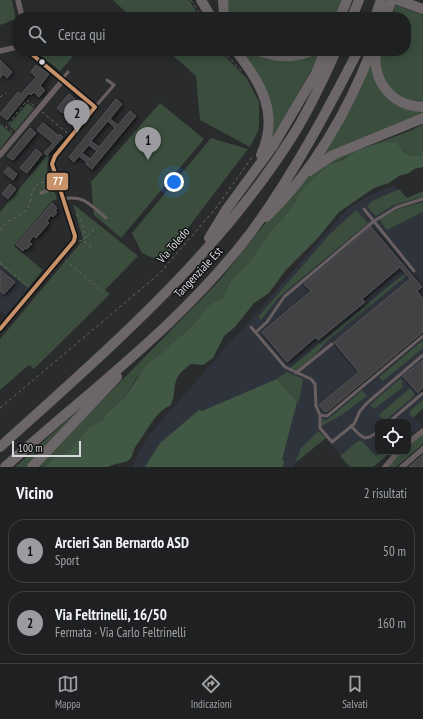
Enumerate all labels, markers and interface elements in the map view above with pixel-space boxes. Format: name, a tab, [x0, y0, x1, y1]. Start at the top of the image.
search box	[12, 12, 411, 56]
icon: search	[26, 23, 48, 45]
text: Cerca qui	[58, 25, 106, 44]
unlabelled marker	[37, 57, 47, 67]
pin: 2	[64, 100, 90, 133]
pin: 1	[135, 127, 161, 160]
line badge: 77	[46, 172, 69, 191]
your location	[164, 172, 184, 192]
text: 77	[53, 174, 63, 188]
street label: Via Toledo	[153, 224, 193, 267]
street label: Tangenziale Est	[171, 243, 226, 301]
map controls	[375, 419, 411, 455]
button: locate	[375, 419, 411, 455]
scale bar	[12, 439, 81, 458]
text: 100 m	[18, 441, 42, 455]
text: Vicino	[16, 482, 53, 504]
text: 2 risultati	[364, 485, 407, 502]
text: Arcieri San Bernardo ASD	[55, 533, 189, 552]
text: 1	[27, 543, 33, 560]
text: 50 m	[383, 543, 406, 560]
text: Sport	[55, 552, 79, 569]
text: Via Feltrinelli, 16/50	[55, 605, 167, 624]
text: 2	[27, 615, 33, 632]
text: 160 m	[377, 615, 406, 632]
text: Fermata · Via Carlo Feltrinelli	[55, 624, 186, 641]
tab: Mappa	[55, 673, 81, 711]
tab: Indicazioni	[191, 673, 232, 711]
tab: Salvati	[342, 673, 368, 711]

